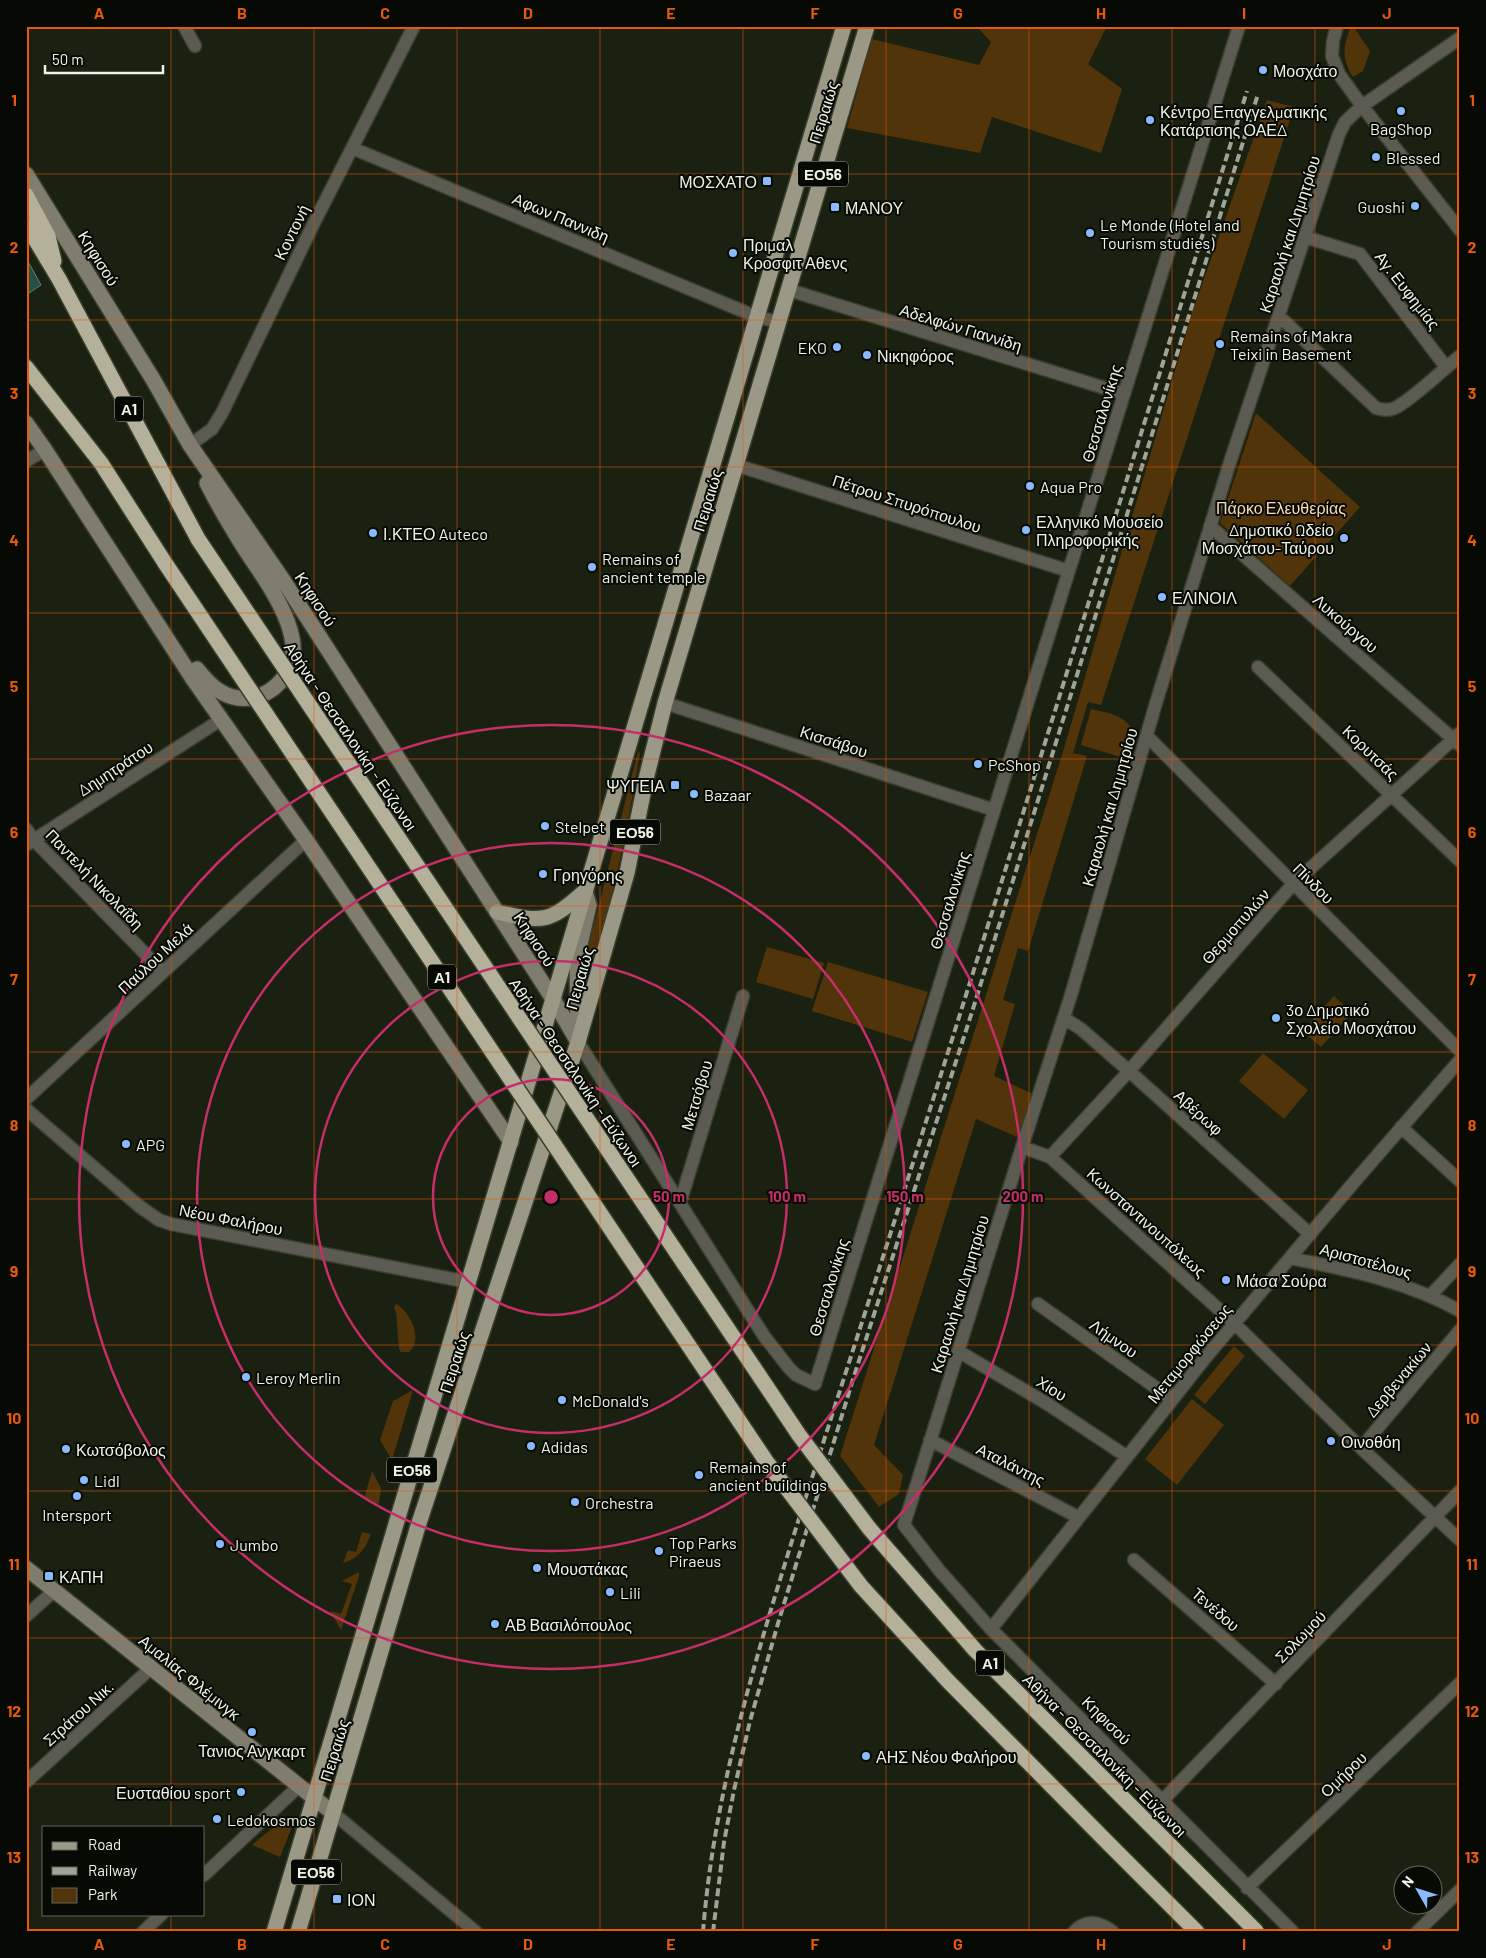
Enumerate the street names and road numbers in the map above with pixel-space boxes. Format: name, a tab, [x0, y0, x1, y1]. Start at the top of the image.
street label: Πειραιώς	[805, 78, 842, 146]
street label: Καραολή και Δημητρίου	[1255, 153, 1323, 315]
road number: ΕΟ56	[798, 162, 848, 186]
street label: Αφων Παννιδη	[510, 188, 612, 246]
street label: Κοντονή	[269, 201, 313, 263]
street label: Κηφισού	[75, 227, 123, 289]
street label: Αγ. Ευφημίας	[1372, 247, 1445, 333]
street label: Αδελφών Γιαννίδη	[898, 299, 1024, 355]
street label: Θεσσαλονίκης	[1077, 361, 1125, 464]
road number: Α1	[115, 396, 143, 422]
street label: Πειραιώς	[689, 466, 726, 534]
street label: Πέτρου Σπυρόπουλου	[830, 470, 984, 536]
street label: Κηφισού	[291, 568, 341, 630]
street label: Λυκούργου	[1310, 590, 1382, 656]
street label: Αθήνα - Θεσσαλονίκη - Εύζωνοι	[280, 638, 422, 835]
street label: Κισσάβου	[798, 721, 870, 761]
street label: Κορυτσάς	[1339, 721, 1403, 783]
street label: Καραολή και Δημητρίου	[1077, 726, 1141, 888]
street label: Δημητράτου	[74, 737, 156, 799]
road number: ΕΟ56	[610, 820, 660, 844]
street label: Παντελή Νικολαΐδη	[42, 825, 148, 933]
street label: Θεσσαλονίκης	[925, 848, 973, 951]
street label: Πίνδου	[1290, 859, 1338, 907]
street label: Θερμοπυλών	[1197, 884, 1273, 968]
street label: Κηφισού	[510, 908, 560, 970]
street label: Παύλου Μελά	[114, 918, 196, 998]
street label: Πειραιώς	[561, 944, 597, 1012]
road number: Α1	[428, 964, 456, 990]
street label: Αθήνα - Θεσσαλονίκη - Εύζωνοι	[505, 974, 647, 1171]
street label: Μετσόβου	[676, 1058, 716, 1132]
street label: Αβέρωφ	[1171, 1085, 1227, 1139]
street label: Κωνσταντινουπόλεως	[1083, 1163, 1211, 1281]
street label: Νέου Φαλήρου	[178, 1200, 284, 1238]
street label: Καραολή και Δημητρίου	[926, 1213, 992, 1375]
street label: Θεσσαλονίκης	[804, 1235, 852, 1338]
street label: Αριστοτέλους	[1318, 1239, 1414, 1281]
street label: Μεταμορφώσεως	[1143, 1299, 1235, 1407]
street label: Λήμνου	[1086, 1315, 1142, 1361]
street label: Πειραιώς	[435, 1328, 473, 1396]
street label: Δερβενακίων	[1361, 1338, 1435, 1420]
street label: Χίου	[1033, 1371, 1071, 1405]
street label: Αταλάντης	[974, 1439, 1049, 1489]
road number: ΕΟ56	[387, 1458, 437, 1482]
street label: Τενέδου	[1188, 1583, 1244, 1635]
street label: Σολωμού	[1271, 1606, 1329, 1666]
street label: Αμαλίας Φλέμινγκ	[136, 1630, 245, 1724]
road number: Α1	[976, 1650, 1004, 1676]
street label: Αθήνα - Θεσσαλονίκη - Εύζωνοι	[1019, 1669, 1191, 1842]
street label: Στράτου Νικ.	[39, 1676, 117, 1750]
street label: Κηφισού	[1079, 1692, 1135, 1748]
street label: Πειραιώς	[316, 1716, 353, 1784]
street label: Ομήρου	[1316, 1747, 1370, 1801]
road number: ΕΟ56	[291, 1860, 341, 1884]

